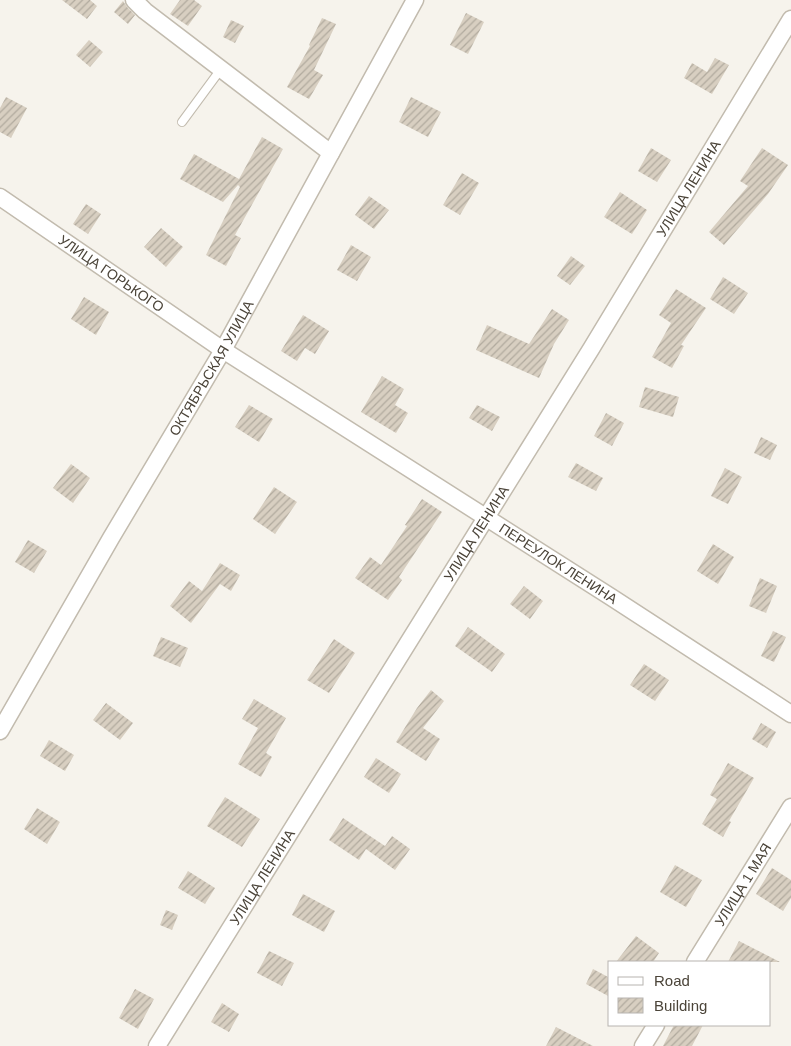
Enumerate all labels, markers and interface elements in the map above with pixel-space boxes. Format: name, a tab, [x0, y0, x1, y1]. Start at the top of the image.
street label: УЛИЦА ЛЕНИНА	[653, 137, 724, 239]
street label: УЛИЦА ГОРЬКОГО	[56, 232, 167, 315]
street label: ОКТЯБРЬСКАЯ УЛИЦА	[166, 297, 257, 439]
street label: УЛИЦА ЛЕНИНА	[441, 482, 512, 584]
street label: ПЕРЕУЛОК ЛЕНИНА	[496, 520, 621, 607]
street label: УЛИЦА ЛЕНИНА	[226, 826, 298, 928]
street label: УЛИЦА 1 МАЯ	[711, 840, 774, 929]
legend	[608, 961, 771, 1026]
text: Road	[654, 972, 690, 989]
text: Building	[654, 997, 707, 1014]

